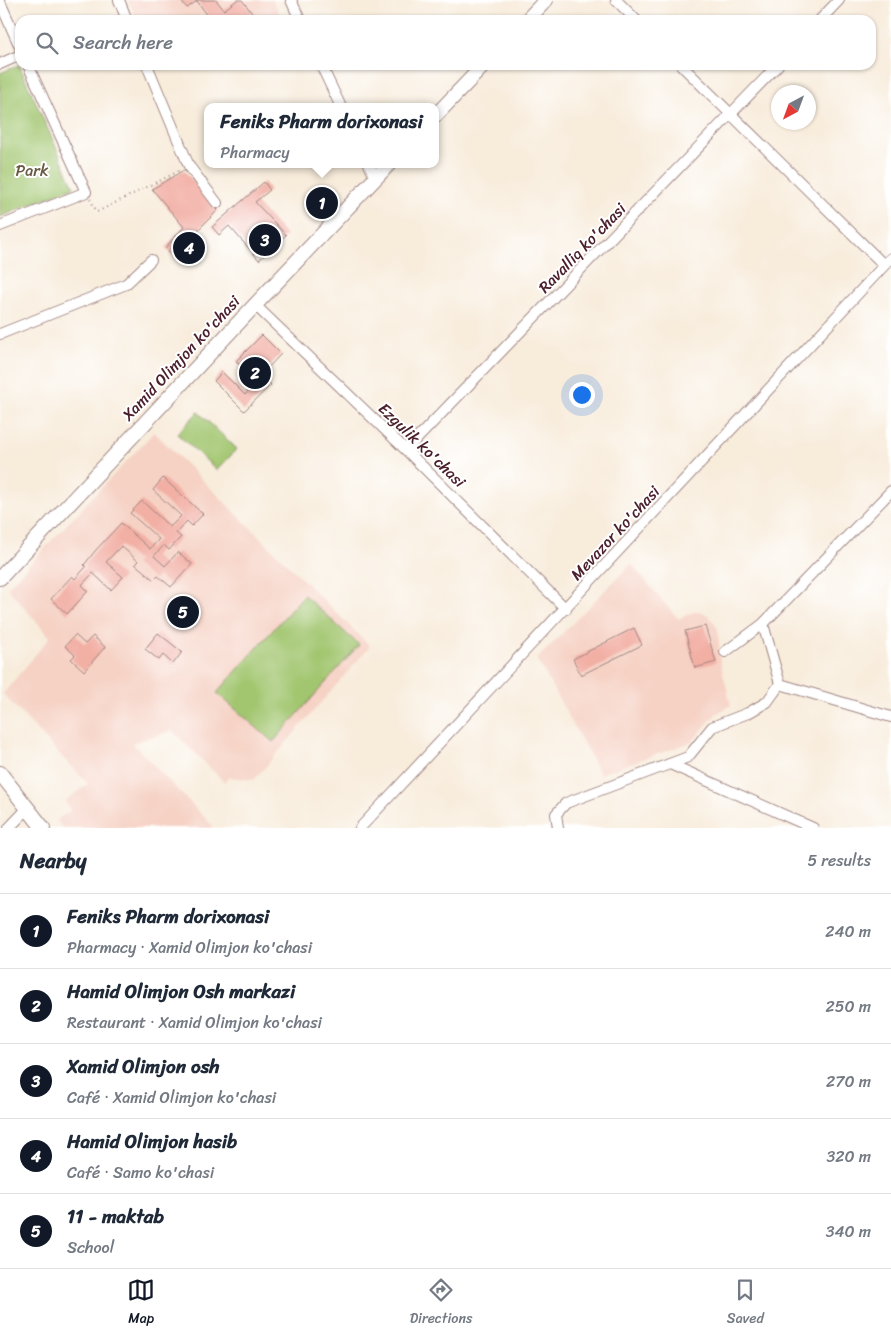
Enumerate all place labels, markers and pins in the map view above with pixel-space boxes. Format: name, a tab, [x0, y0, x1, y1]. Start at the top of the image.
pin: 1	[306, 184, 338, 222]
pin: 3	[249, 221, 281, 259]
pin: 4	[173, 229, 205, 267]
pin: 2	[239, 354, 271, 392]
pin: 5	[167, 593, 199, 631]

